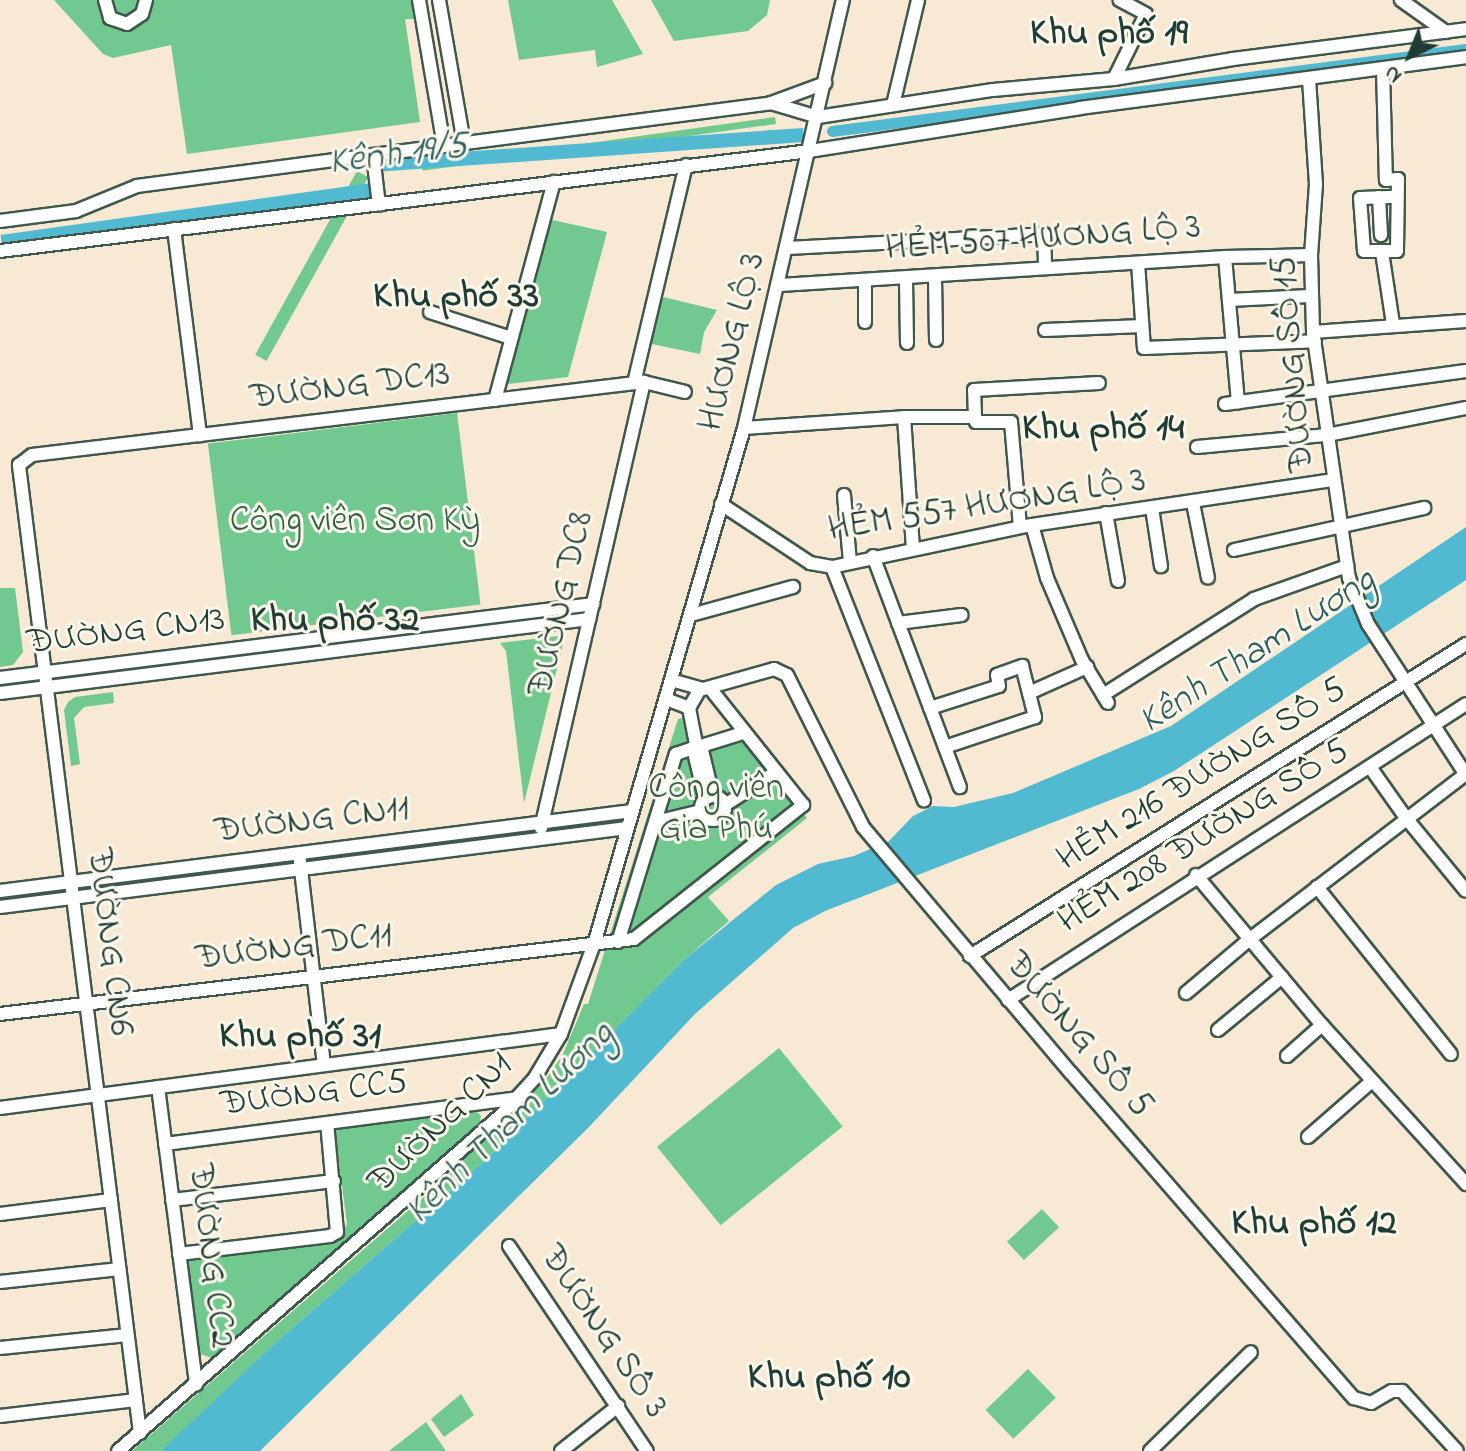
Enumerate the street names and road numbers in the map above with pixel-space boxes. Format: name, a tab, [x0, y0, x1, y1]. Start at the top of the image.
street label: HẺM 507 HƯƠNG LỘ 3	[884, 206, 1202, 272]
street label: HƯƠNG LỘ 3	[690, 248, 776, 436]
street label: ĐƯỜNG SỐ 15	[1263, 254, 1325, 474]
street label: ĐƯỜNG DC13	[248, 353, 452, 421]
street label: HẺM 557 HƯƠNG LỘ 3	[825, 460, 1149, 552]
street label: ĐƯỜNG DC8	[520, 507, 604, 701]
street label: ĐƯỜNG CN13	[25, 598, 227, 666]
street label: HẺM 216 ĐƯỜNG SỐ 5	[1049, 668, 1355, 882]
street label: HẺM 208 ĐƯỜNG SỐ 5	[1051, 730, 1357, 944]
street label: ĐƯỜNG CN11	[212, 788, 412, 854]
street label: ĐƯỜNG CN6	[76, 846, 142, 1038]
street label: ĐƯỜNG DC11	[193, 915, 395, 981]
street label: ĐƯỜNG SỐ 5	[994, 943, 1162, 1127]
street label: ĐƯỜNG CN1	[360, 1044, 522, 1204]
street label: ĐƯỜNG CC5	[218, 1061, 410, 1127]
street label: ĐƯỜNG CC2	[177, 1162, 243, 1350]
street label: ĐƯỜNG SỐ 3	[529, 1237, 677, 1427]

